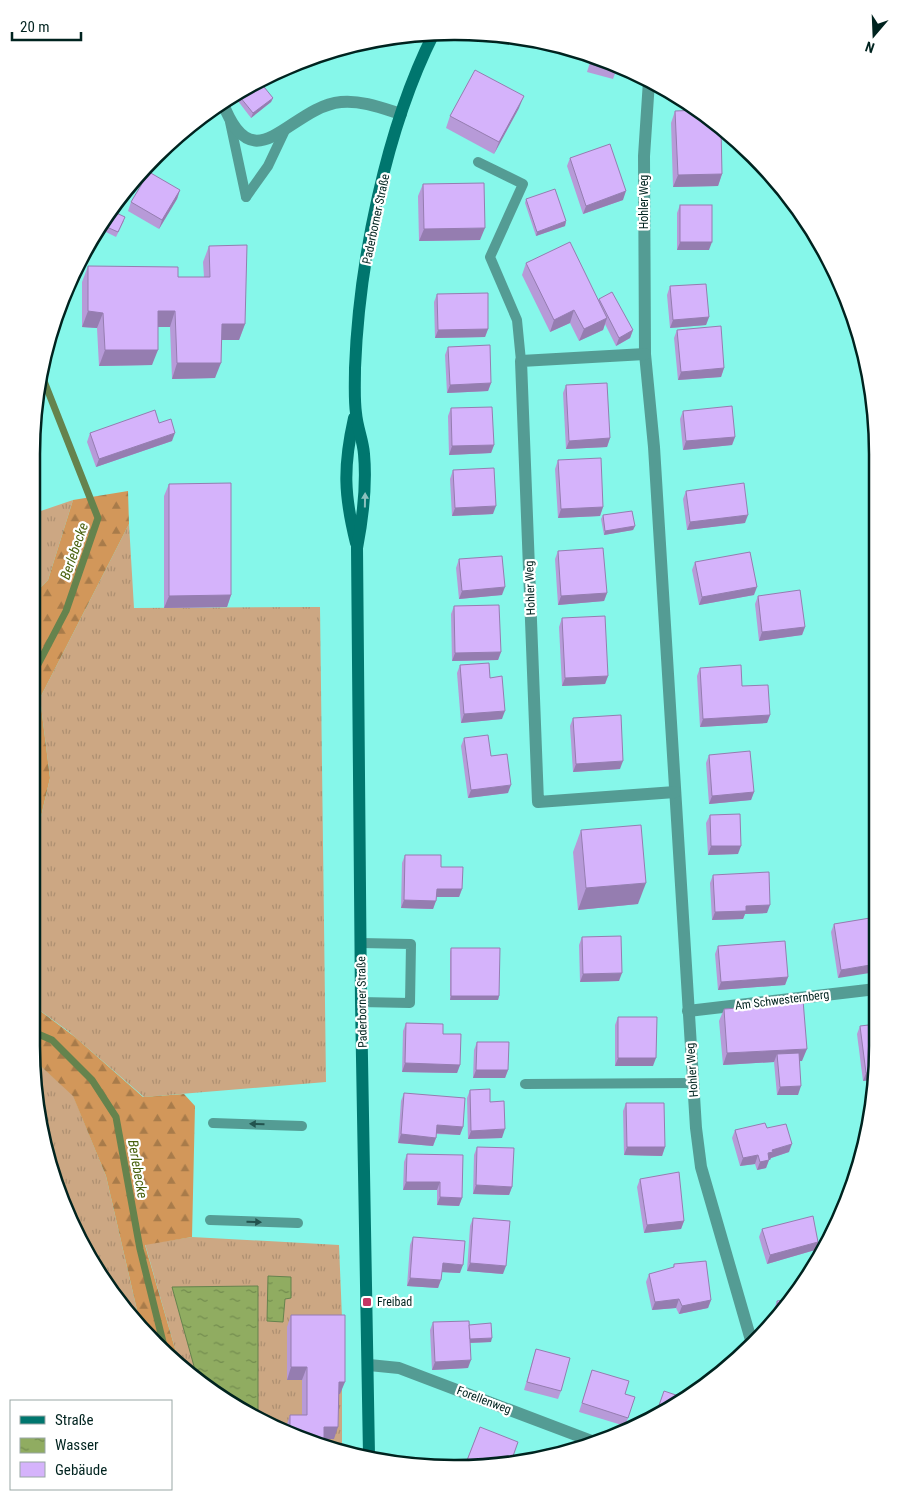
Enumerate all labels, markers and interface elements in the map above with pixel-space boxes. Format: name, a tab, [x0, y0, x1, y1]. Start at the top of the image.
scale bar	[12, 10, 81, 42]
north arrow	[849, 10, 899, 60]
text: 20 m	[20, 18, 50, 36]
text: N	[863, 38, 876, 56]
street label: Paderborner Straße	[360, 172, 392, 265]
street label: Hohler Weg	[637, 175, 651, 229]
one-way arrow	[361, 492, 369, 508]
water label: Berlebecke	[57, 520, 91, 582]
street label: Hohler Weg	[522, 560, 538, 616]
street label: Paderborner Straße	[354, 956, 370, 1048]
street label: Am Schwesternberg	[734, 987, 830, 1013]
street label: Hohler Weg	[683, 1042, 701, 1098]
one-way arrow	[249, 1120, 265, 1128]
water label: Berlebecke	[125, 1139, 151, 1199]
one-way arrow	[246, 1218, 262, 1226]
place label: Freibad	[377, 1295, 412, 1309]
marker: Freibad	[361, 1296, 373, 1308]
street label: Forellenweg	[455, 1383, 513, 1417]
legend	[10, 1400, 172, 1490]
text: Straße	[55, 1411, 94, 1429]
text: Wasser	[55, 1436, 99, 1454]
text: Gebäude	[55, 1461, 107, 1479]

